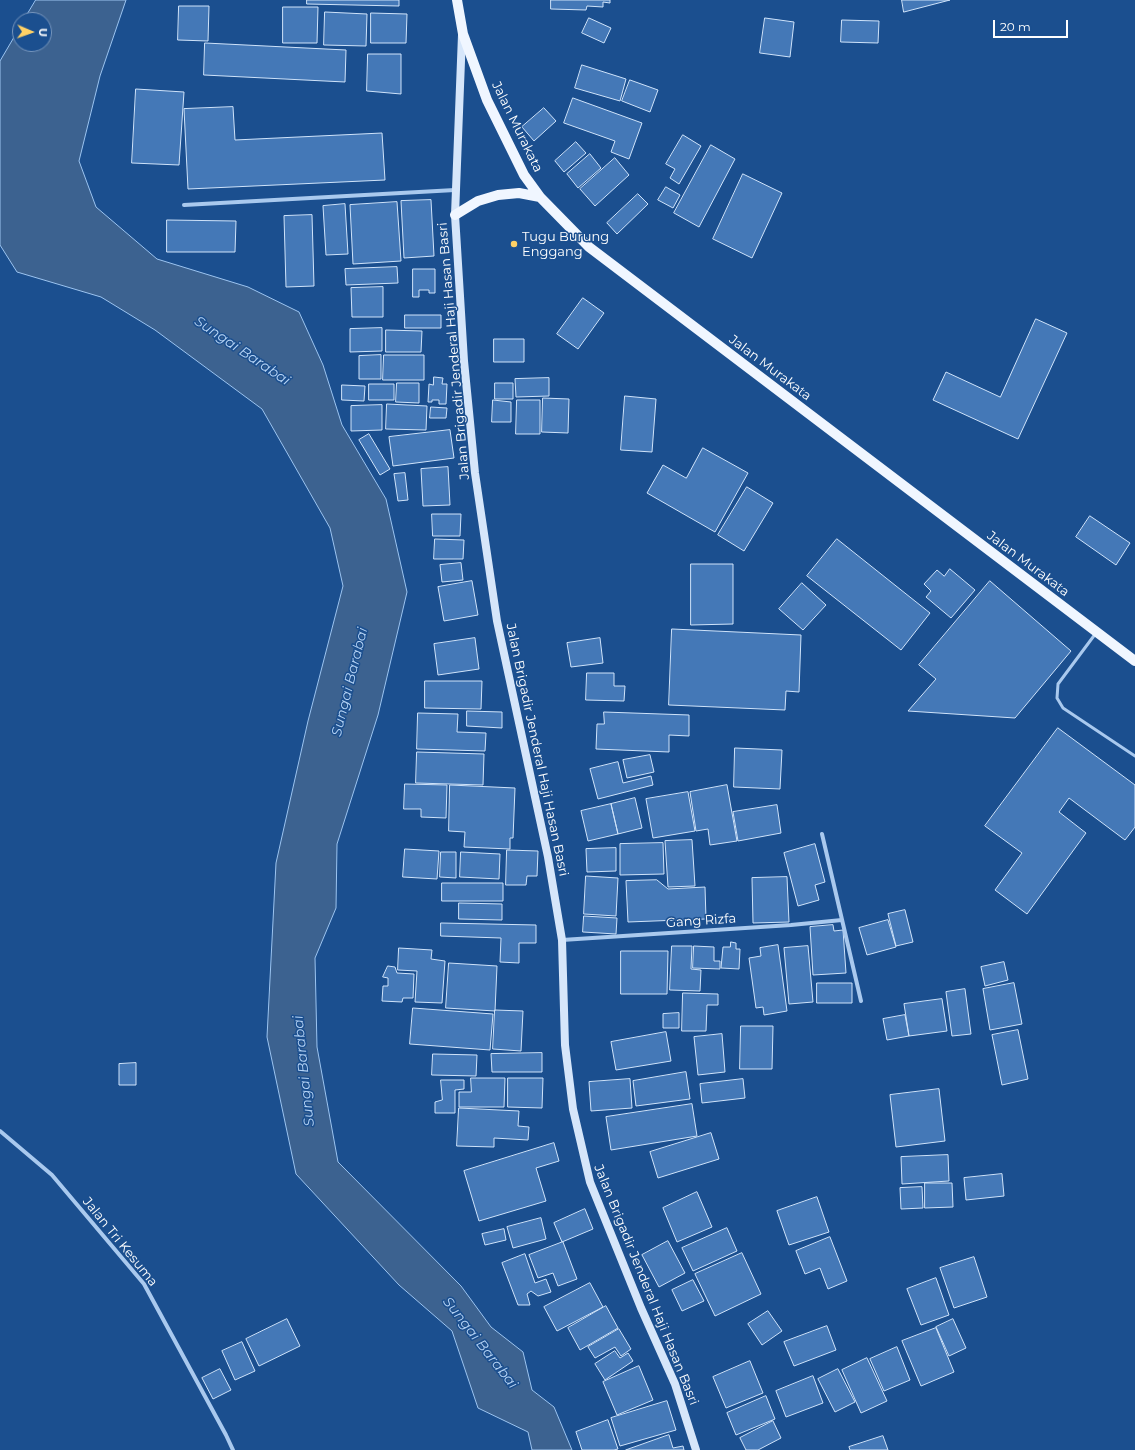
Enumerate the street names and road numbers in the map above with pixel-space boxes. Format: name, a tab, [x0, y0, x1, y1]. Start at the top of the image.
street label: Jalan Murakata	[488, 79, 546, 175]
street label: Jalan Brigadir Jenderal Haji Hasan Basri	[435, 222, 473, 480]
street label: Jalan Murakata	[726, 332, 814, 404]
street label: Jalan Murakata	[984, 528, 1072, 600]
street label: Jalan Brigadir Jenderal Haji Hasan Basri	[503, 622, 571, 878]
street label: Gang Rizfa	[665, 911, 737, 931]
street label: Jalan Brigadir Jenderal Haji Hasan Basri	[590, 1162, 702, 1408]
street label: Jalan Tri Kesuma	[79, 1194, 161, 1290]

